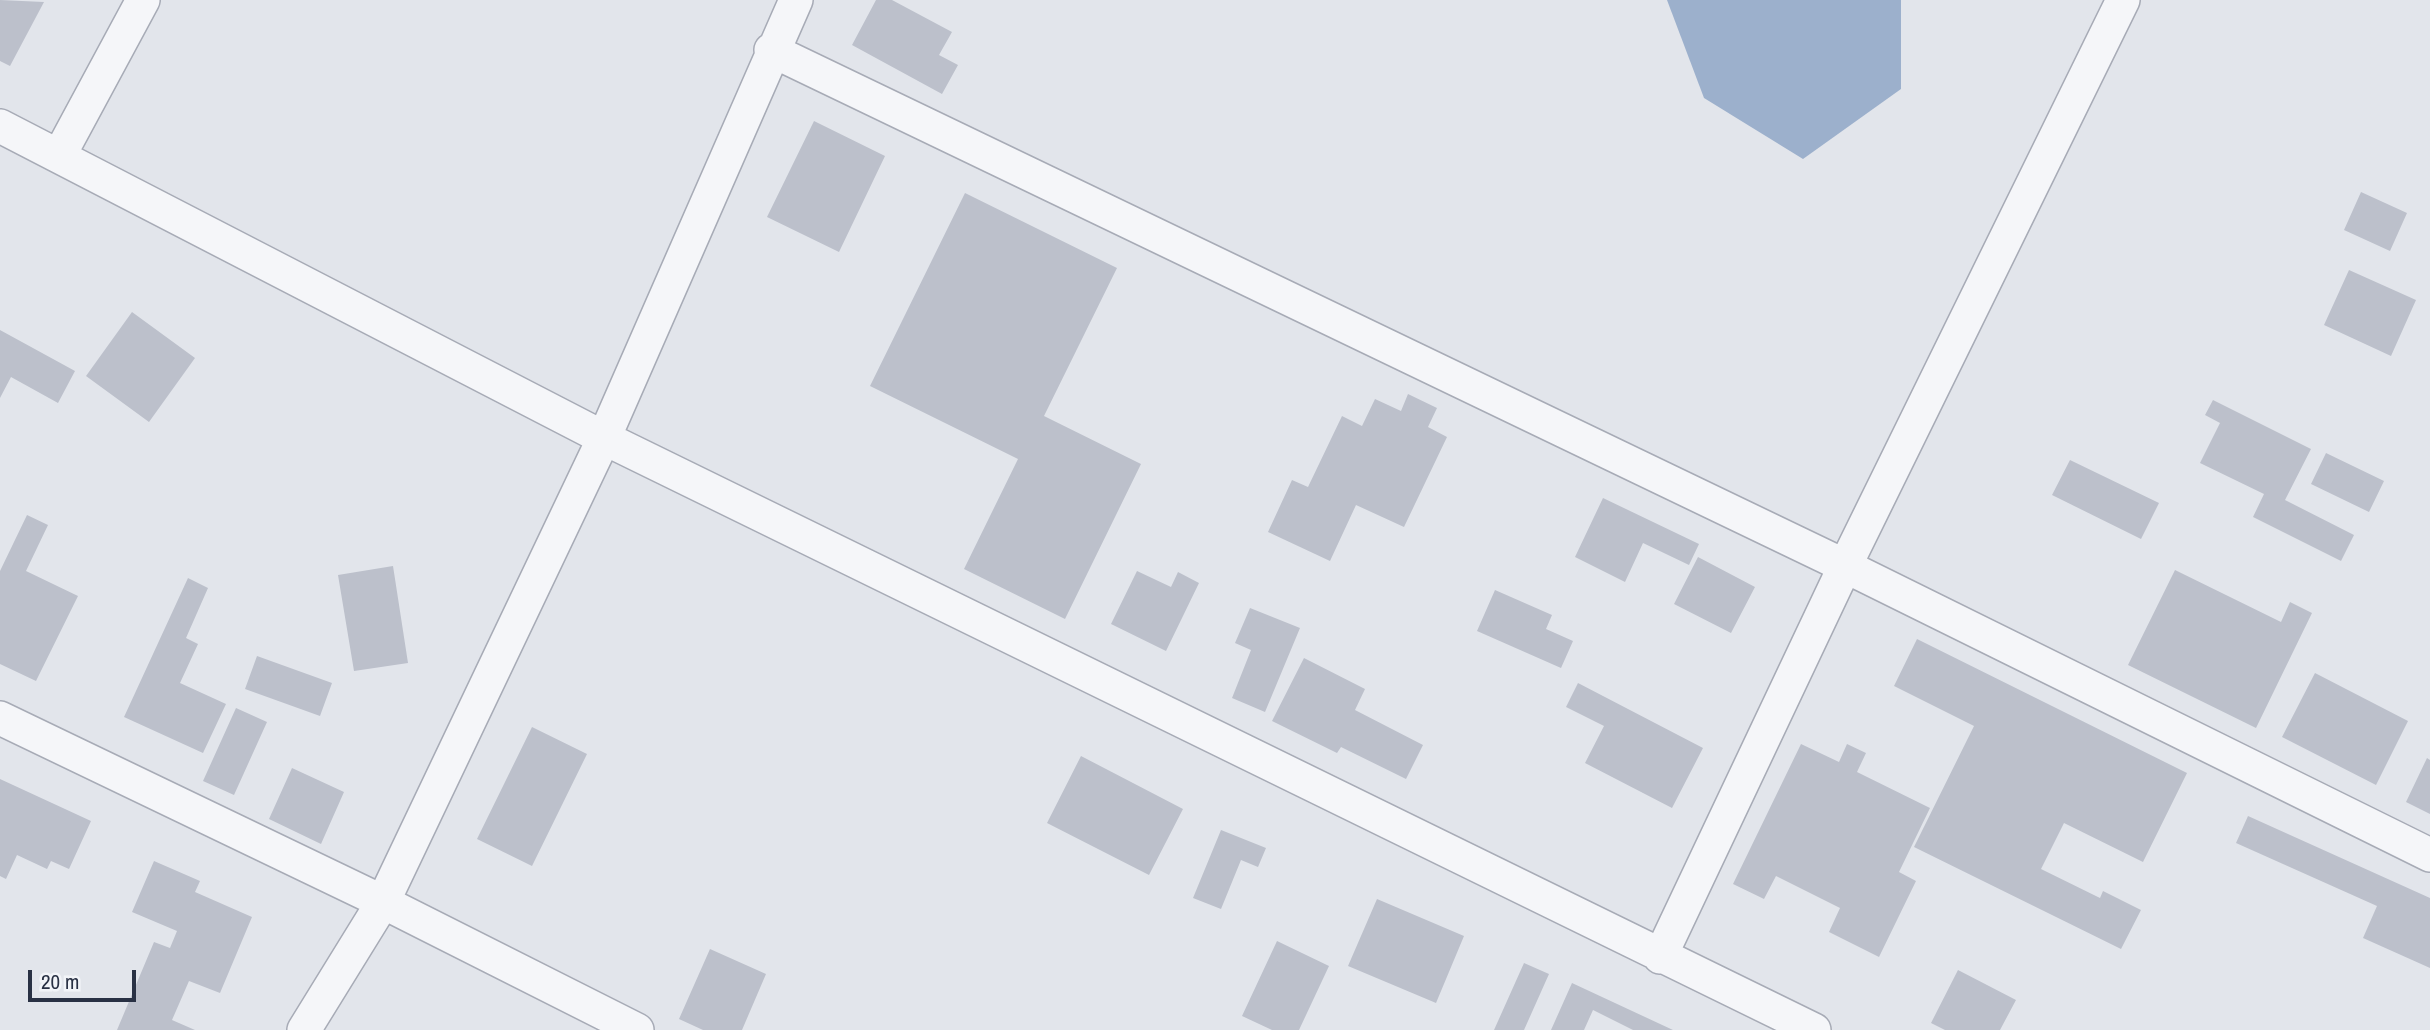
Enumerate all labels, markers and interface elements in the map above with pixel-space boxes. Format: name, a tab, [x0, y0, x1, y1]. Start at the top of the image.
scale bar	[32, 956, 140, 1000]
text: 20 m	[41, 967, 79, 996]

